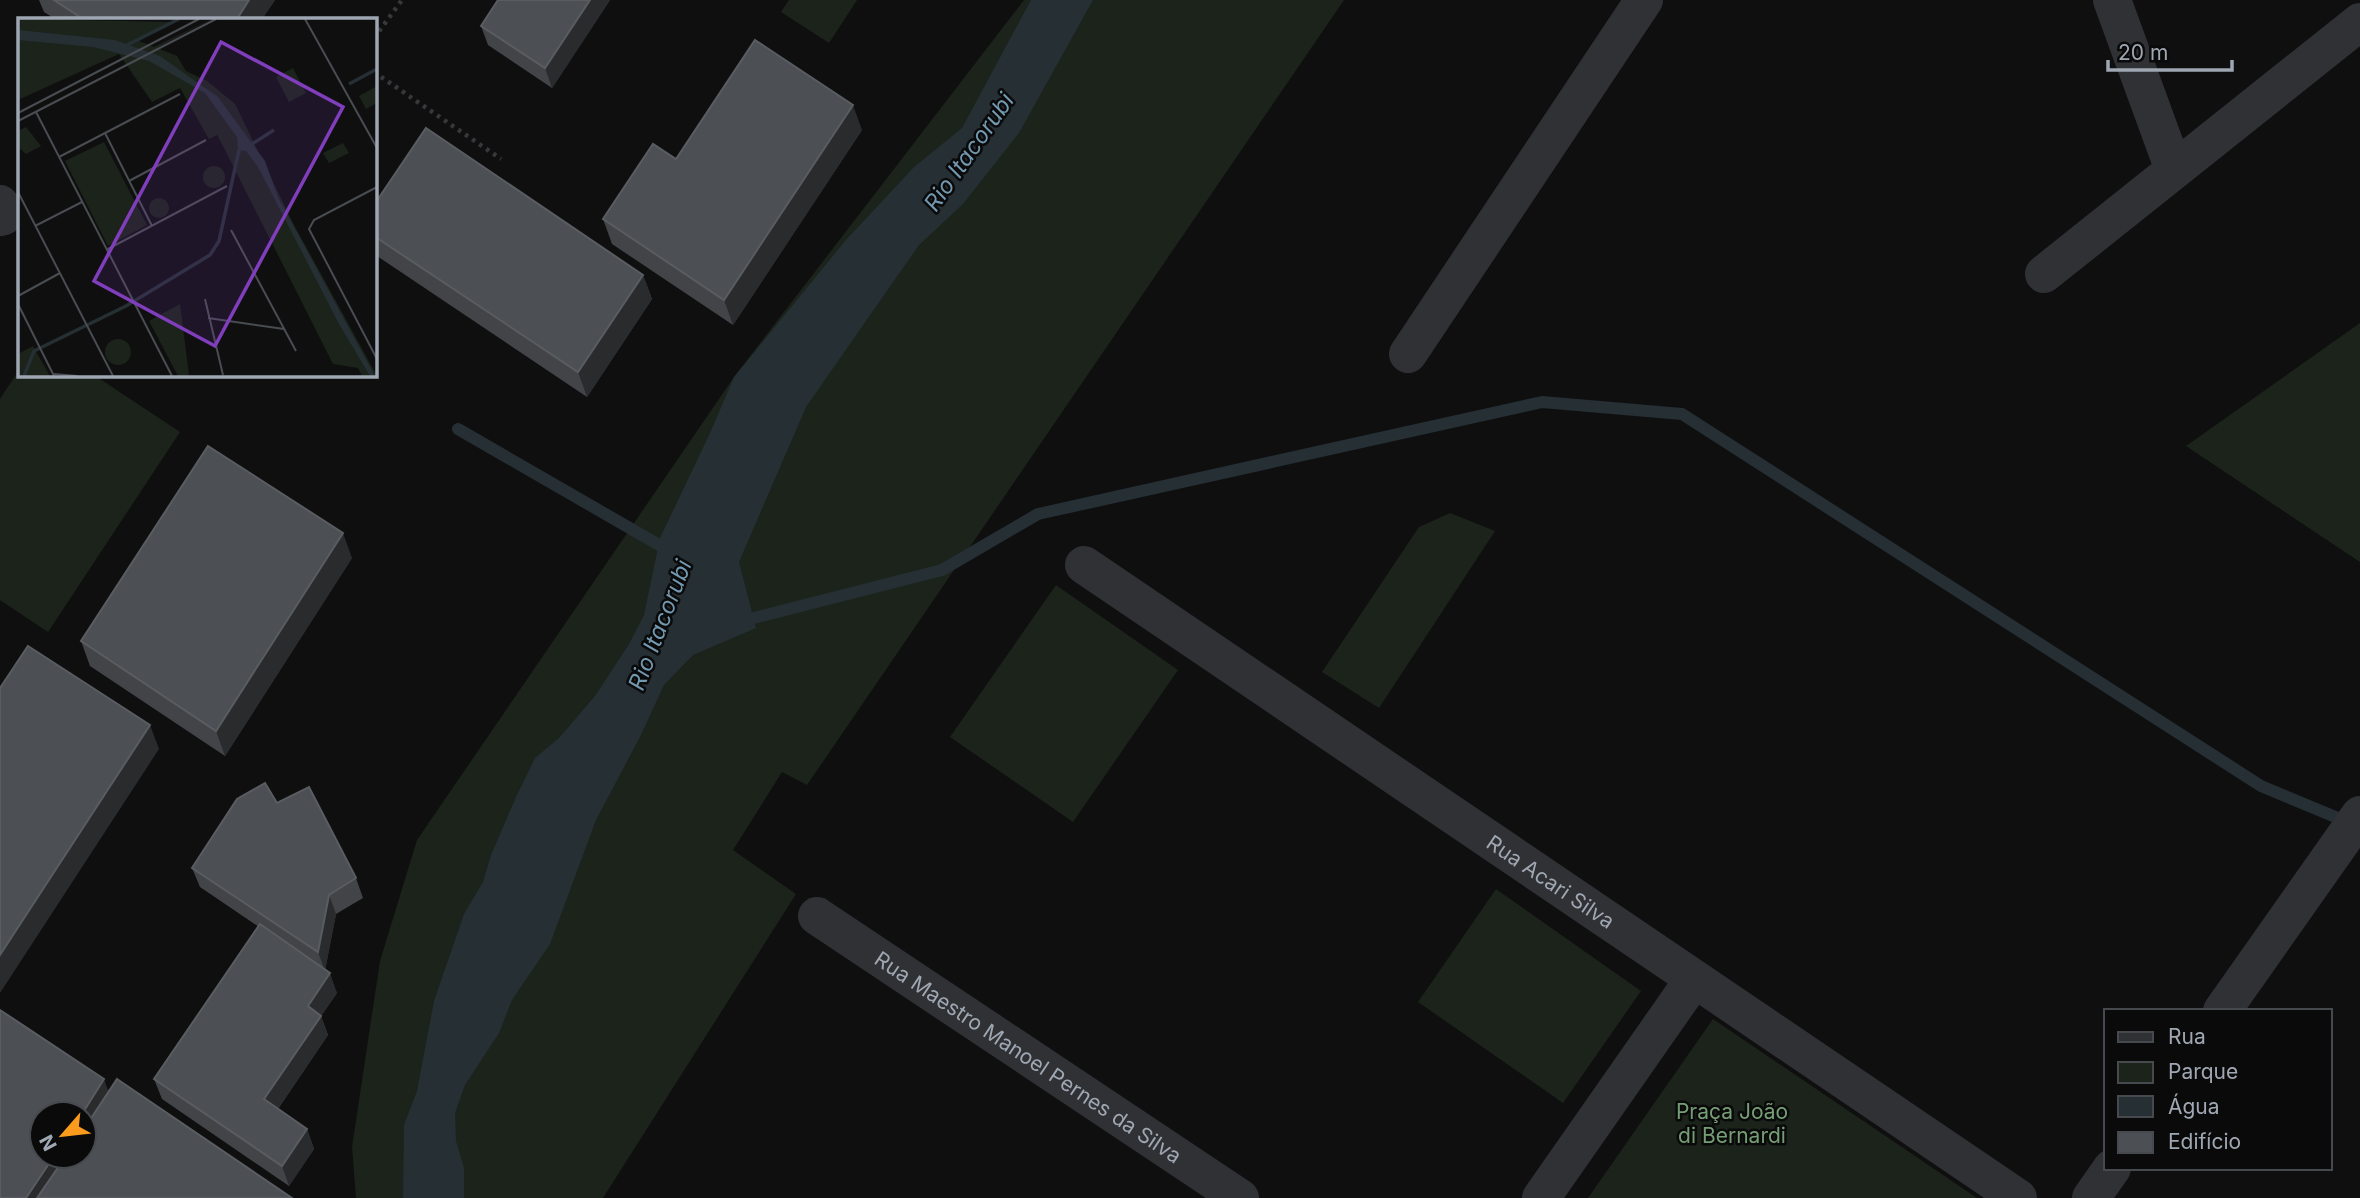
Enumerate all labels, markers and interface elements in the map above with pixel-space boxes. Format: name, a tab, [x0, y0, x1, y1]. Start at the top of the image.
inset map	[18, 18, 376, 376]
scale bar	[2108, 28, 2232, 72]
text: 20 m	[2118, 40, 2168, 65]
water label: Rio Itacorubi	[918, 87, 1020, 216]
water label: Rio Itacorubi	[622, 555, 698, 694]
street label: Rua Acari Silva	[1482, 829, 1619, 933]
street label: Rua Maestro Manoel Pernes da Silva	[870, 946, 1186, 1168]
legend	[2104, 1009, 2332, 1170]
text: Rua	[2168, 1024, 2206, 1049]
text: Parque	[2168, 1059, 2238, 1084]
text: Água	[2168, 1093, 2220, 1119]
park label: Praça João di Bernardi	[1676, 1099, 1788, 1148]
north arrow	[28, 1100, 98, 1170]
text: Edifício	[2168, 1129, 2241, 1154]
text: N	[35, 1131, 62, 1155]

